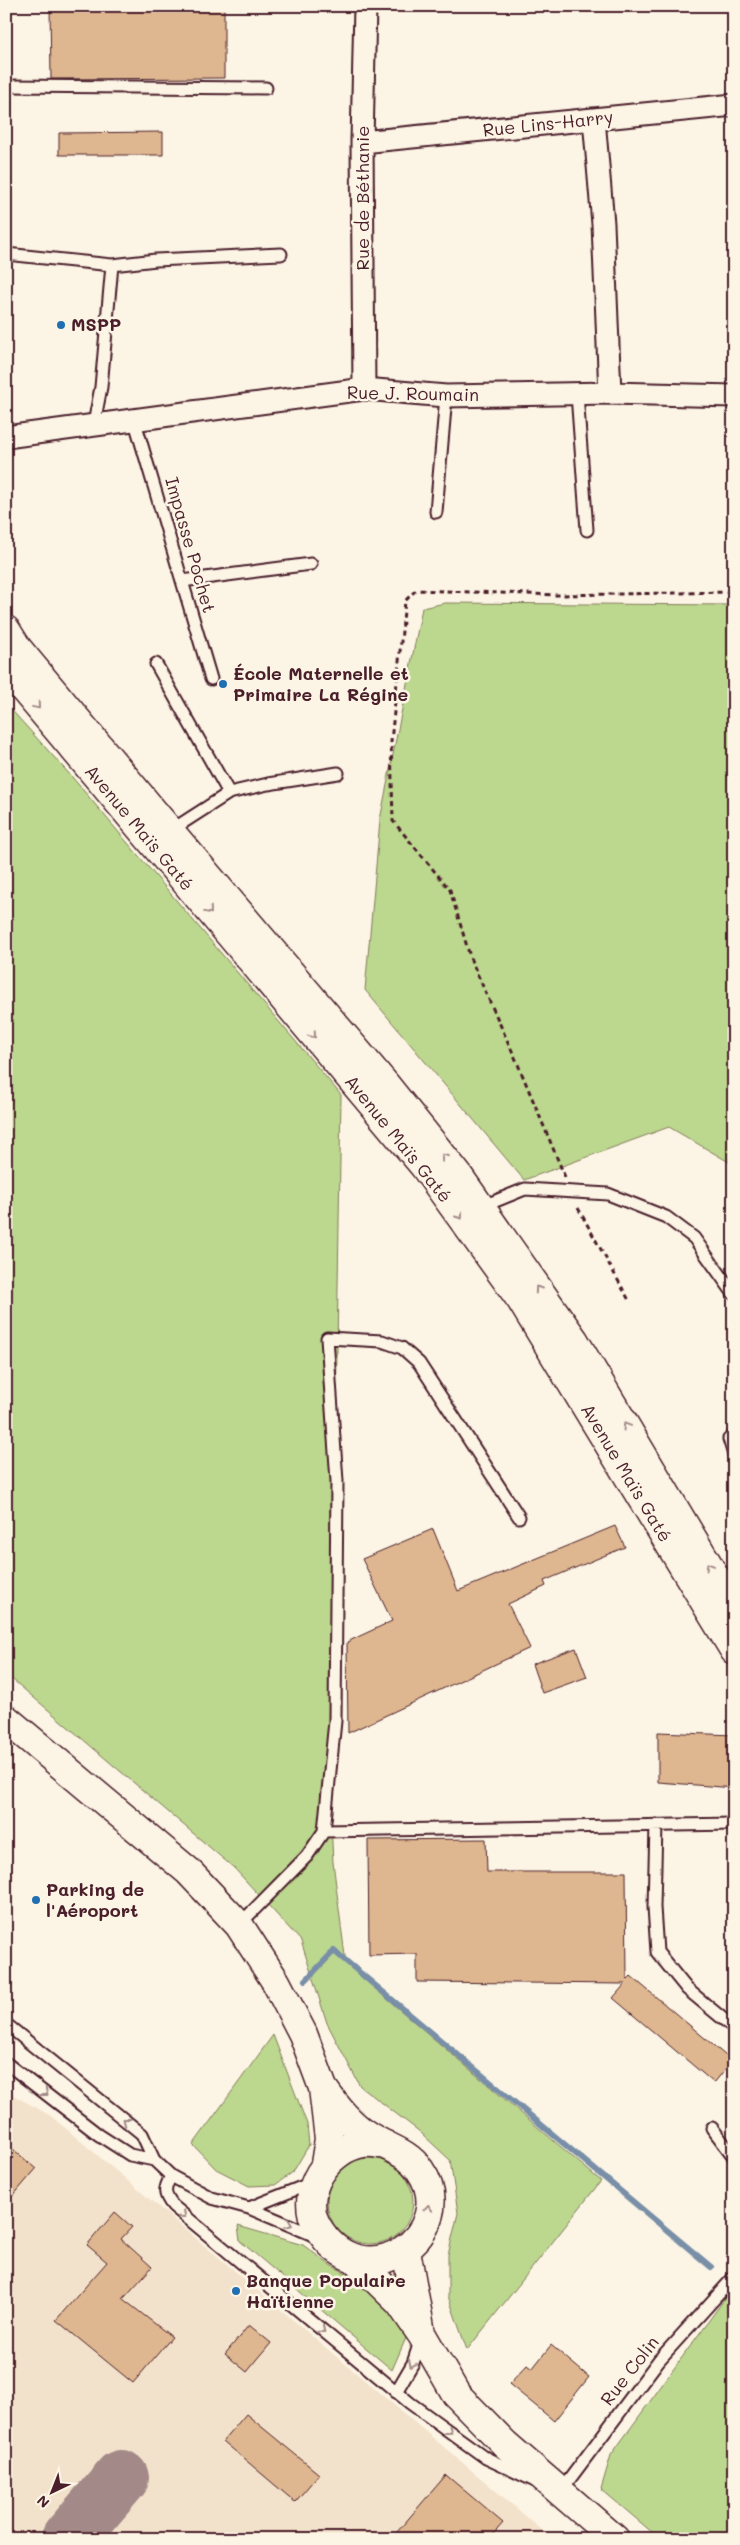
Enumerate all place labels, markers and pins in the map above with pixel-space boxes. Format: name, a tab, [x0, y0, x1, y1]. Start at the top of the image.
place label: MSPP	[71, 312, 121, 336]
marker: MSPP	[55, 319, 67, 331]
place label: École Maternelle et Primaire La Régine	[233, 661, 409, 706]
marker: École Maternelle et Primaire La Régine	[217, 678, 229, 690]
place label: Parking de l'Aéroport	[46, 1877, 144, 1922]
marker: Parking de l'Aéroport	[30, 1894, 42, 1906]
place label: Banque Populaire Haïtienne	[246, 2268, 406, 2313]
marker: Banque Populaire Haïtienne	[230, 2285, 242, 2297]

